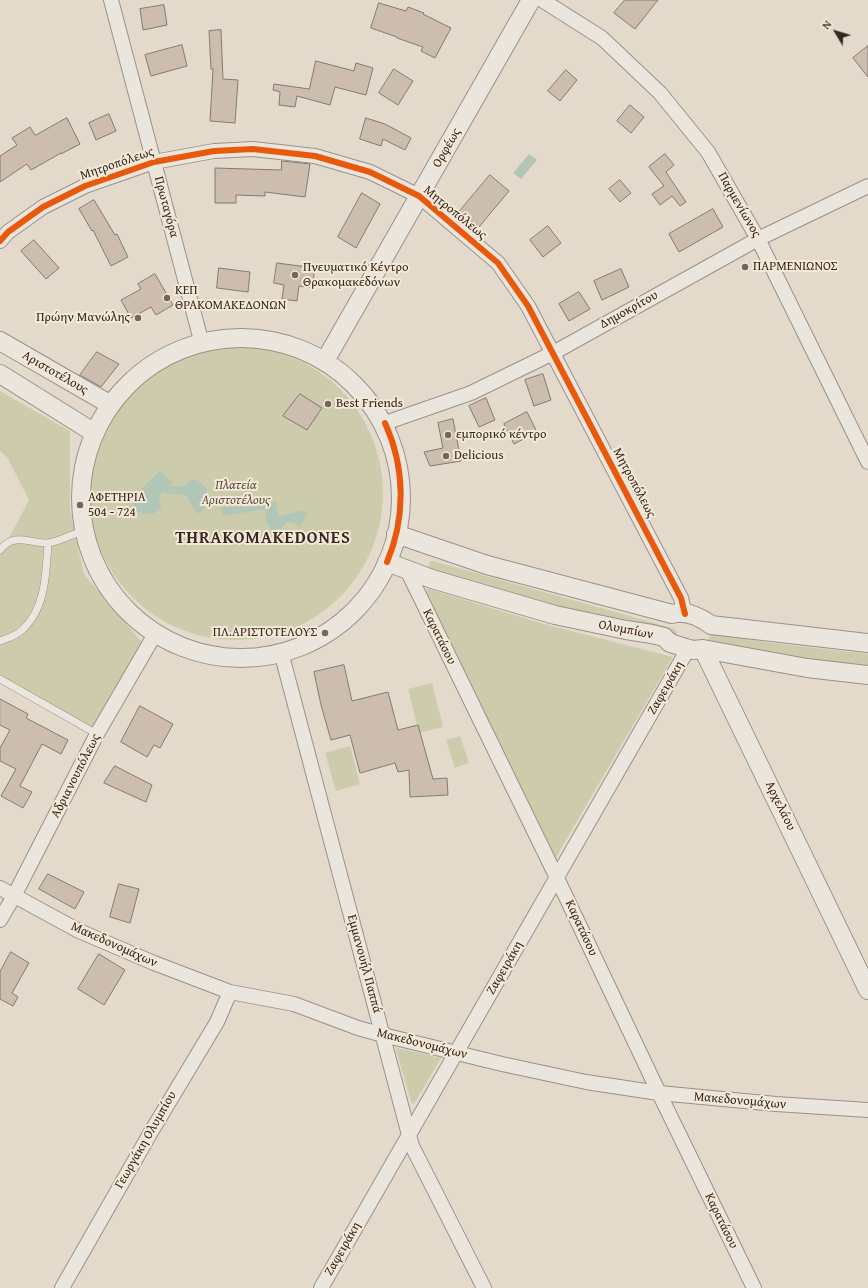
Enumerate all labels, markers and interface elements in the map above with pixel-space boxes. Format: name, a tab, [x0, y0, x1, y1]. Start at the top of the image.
north arrow	[816, 12, 856, 52]
text: N	[818, 17, 835, 32]
street label: Ορφέως	[429, 125, 465, 171]
street label: Μητροπόλεως	[78, 144, 156, 184]
street label: Παρμενίωνος	[714, 170, 764, 240]
street label: Πρωταγόρα	[150, 175, 182, 239]
street label: Μητροπόλεως	[420, 183, 490, 243]
place label: ΠΑΡΜΕΝΙΩΝΟΣ	[753, 259, 837, 275]
place label: Πνευματικό Κέντρο Θρακομακεδόνων	[303, 260, 409, 291]
marker: ΠΑΡΜΕΝΙΩΝΟΣ	[740, 262, 750, 272]
marker: Πνευματικό Κέντρο Θρακομακεδόνων	[290, 270, 300, 280]
place label: ΚΕΠ ΘΡΑΚΟΜΑΚΕΔΟΝΩΝ	[175, 283, 286, 314]
street label: Δημοκρίτου	[597, 288, 661, 332]
marker: ΚΕΠ ΘΡΑΚΟΜΑΚΕΔΟΝΩΝ	[162, 293, 172, 303]
place label: Πρώην Μανώλης	[36, 310, 130, 326]
marker: Πρώην Μανώλης	[133, 313, 143, 323]
street label: Αριστοτέλους	[19, 348, 91, 398]
place label: Best Friends	[336, 396, 403, 412]
marker: Best Friends	[323, 399, 333, 409]
place label: εμπορικό κέντρο	[456, 427, 546, 443]
marker: εμπορικό κέντρο	[443, 430, 453, 440]
street label: Μητροπόλεως	[609, 445, 659, 521]
place label: Delicious	[454, 448, 504, 464]
marker: Delicious	[441, 451, 451, 461]
park label: Πλατεία Αριστοτέλους	[202, 478, 270, 509]
place label: ΑΦΕΤΗΡΙΑ 504 - 724	[88, 490, 146, 521]
marker: ΑΦΕΤΗΡΙΑ 504 - 724	[75, 500, 85, 510]
district label: THRAKOMAKEDONES	[175, 529, 351, 549]
street label: Καρατάσου	[419, 607, 459, 667]
street label: Ολυμπίων	[597, 617, 655, 643]
place label: ΠΛ.ΑΡΙΣΤΟΤΕΛΟΥΣ	[213, 625, 317, 641]
marker: ΠΛ.ΑΡΙΣΤΟΤΕΛΟΥΣ	[320, 628, 330, 638]
street label: Ζαφειράκη	[644, 658, 688, 718]
street label: Αδριανουπόλεως	[48, 731, 104, 821]
street label: Αρχελάου	[761, 779, 799, 833]
street label: Καρατάσου	[561, 898, 601, 958]
street label: Εμμανουήλ Παππά	[343, 913, 385, 1015]
street label: Μακεδονομάχων	[68, 919, 160, 971]
street label: Ζαφειράκη	[483, 938, 527, 998]
street label: Μακεδονομάχων	[375, 1025, 469, 1063]
street label: Γεωργάκη Ολυμπίου	[112, 1089, 180, 1191]
street label: Μακεδονομάχων	[693, 1089, 787, 1113]
street label: Καρατάσου	[701, 1191, 741, 1251]
street label: Ζαφειράκη	[321, 1219, 365, 1279]

